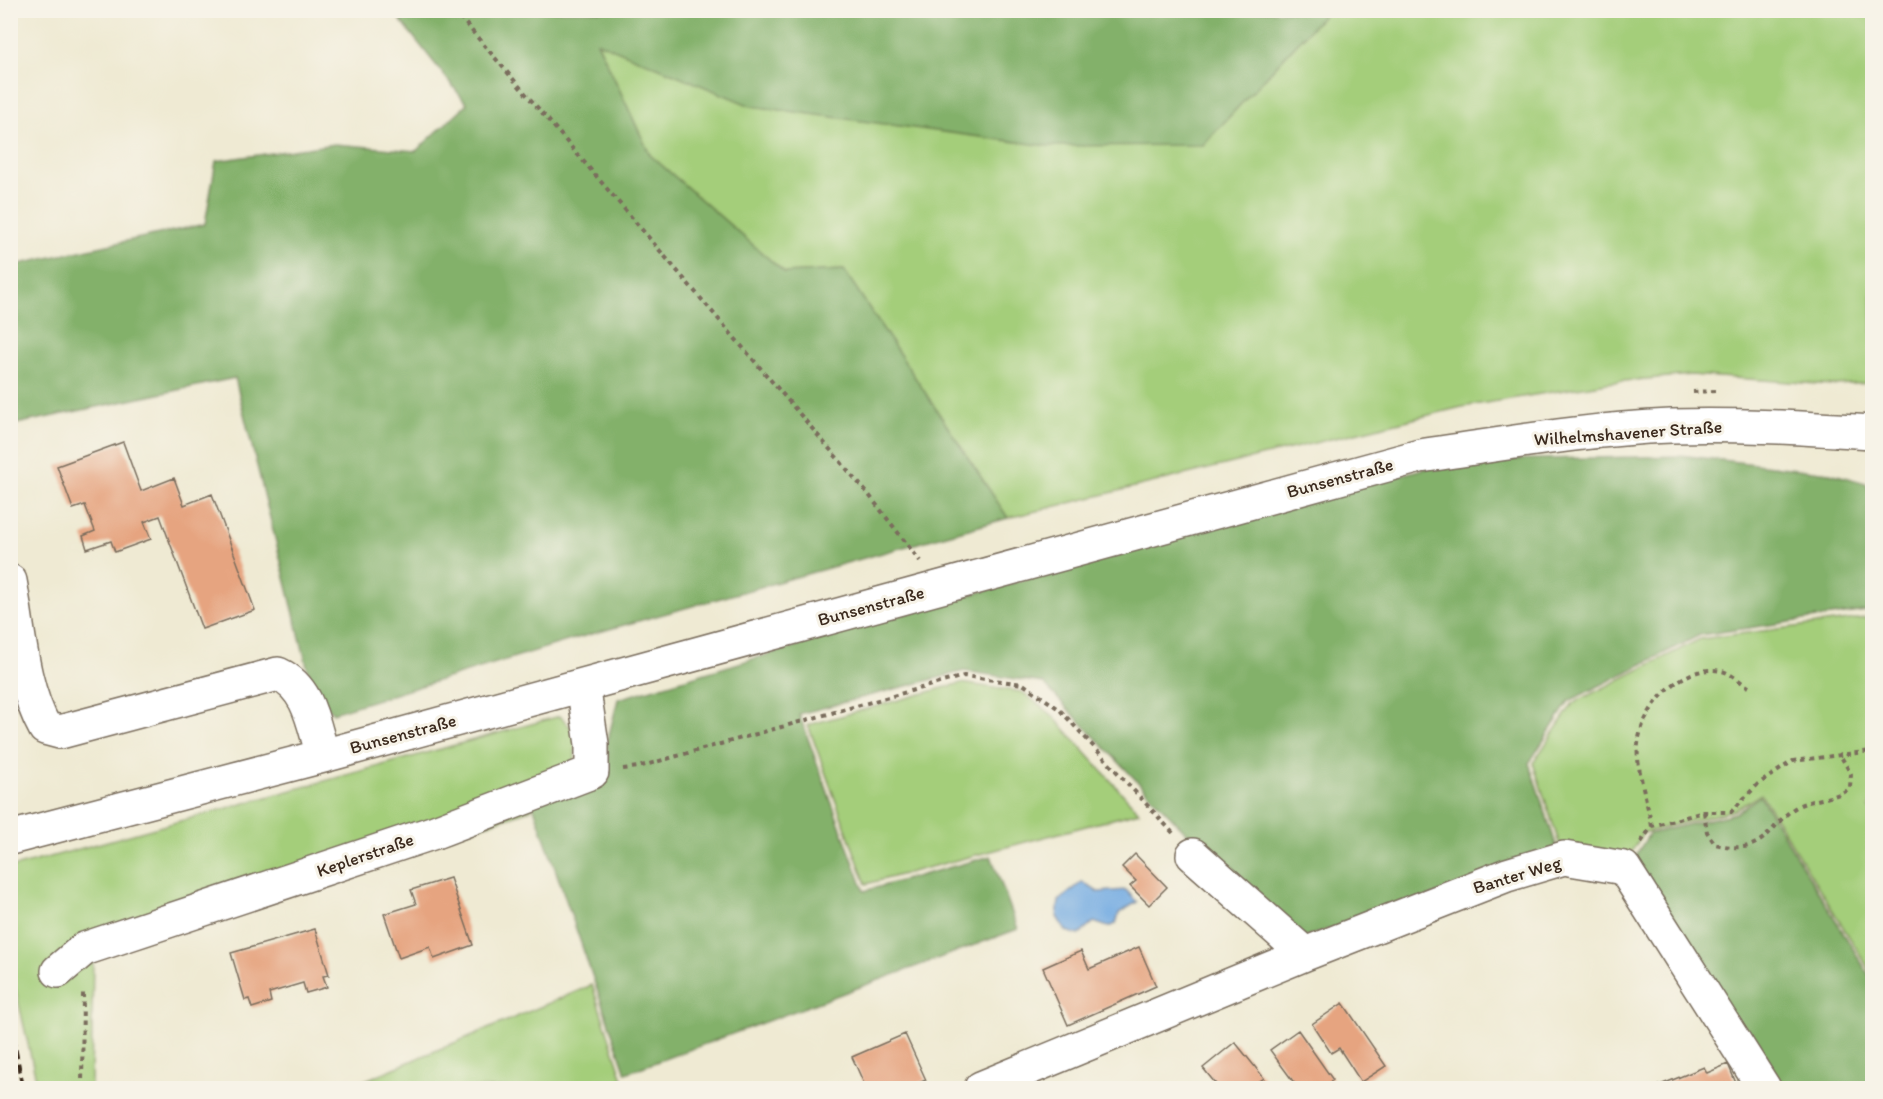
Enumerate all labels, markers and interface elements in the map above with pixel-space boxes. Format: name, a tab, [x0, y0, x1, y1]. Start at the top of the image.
street label: Wilhelmshavener Straße	[1533, 415, 1723, 451]
street label: Bunsenstraße	[1284, 453, 1396, 503]
street label: Bunsenstraße	[815, 581, 927, 631]
street label: Bunsenstraße	[347, 709, 459, 759]
street label: Keplerstraße	[314, 828, 416, 882]
street label: Banter Weg	[1470, 851, 1564, 899]

